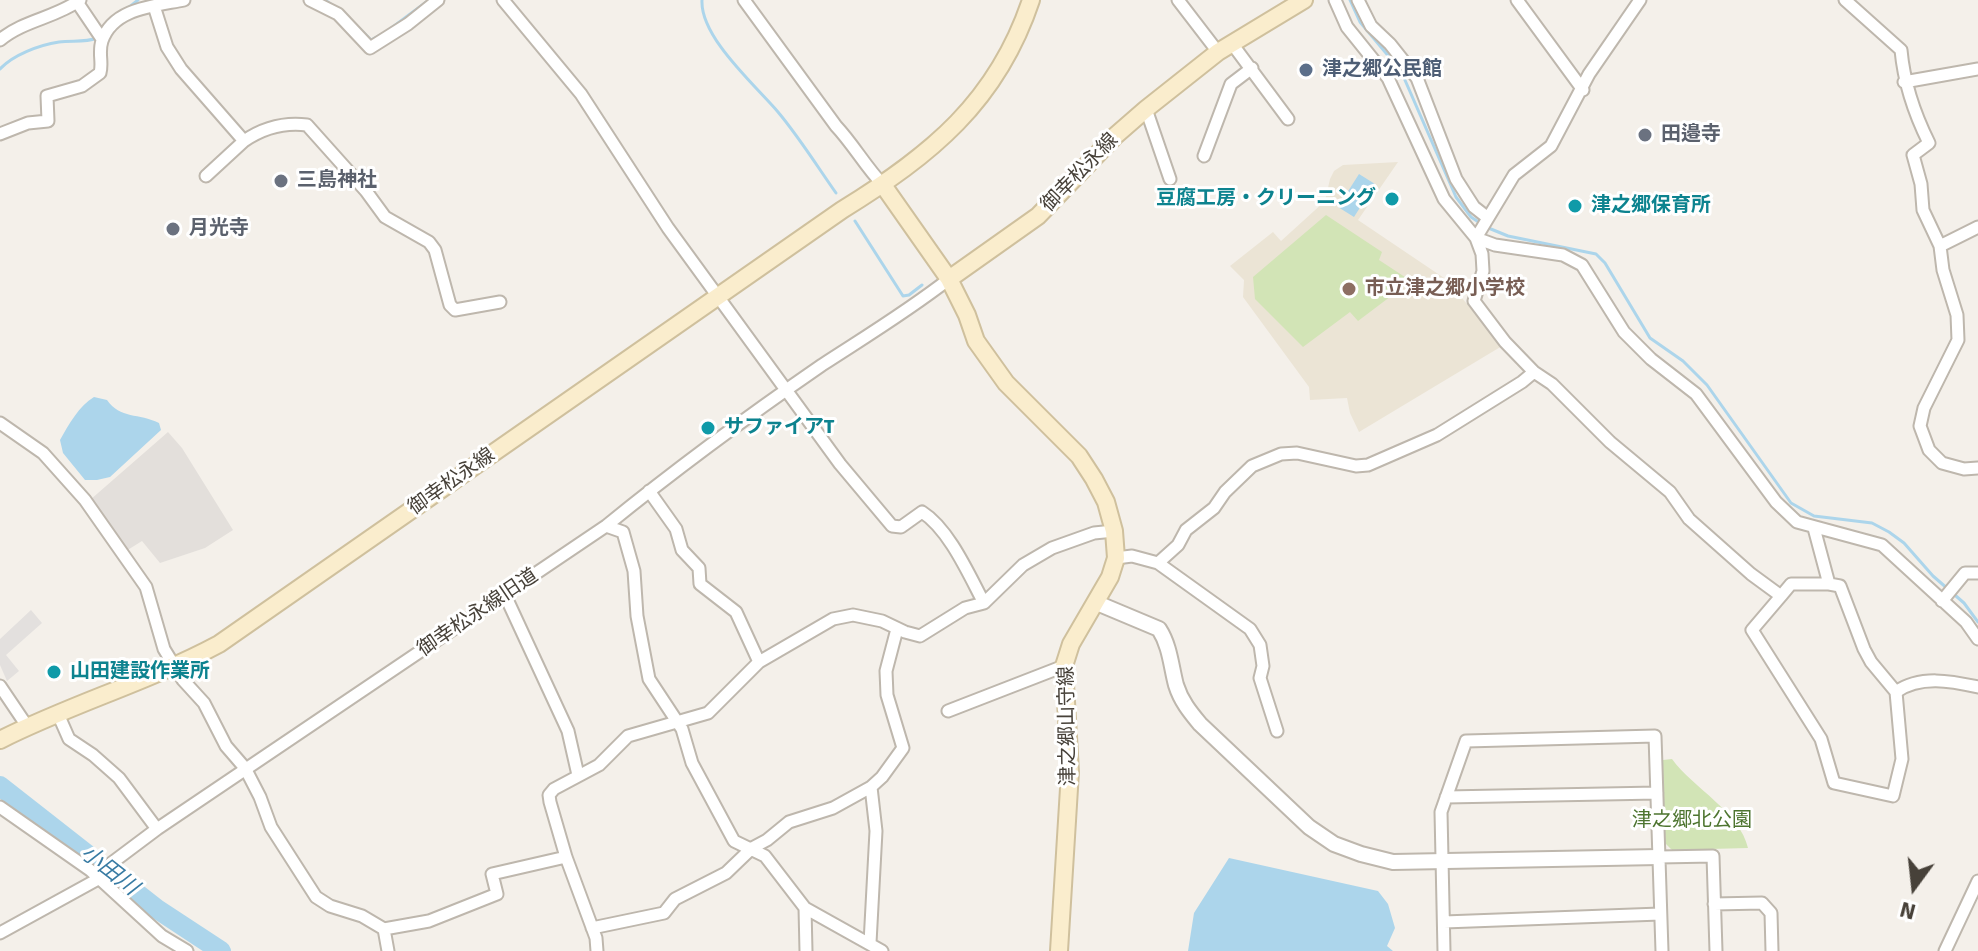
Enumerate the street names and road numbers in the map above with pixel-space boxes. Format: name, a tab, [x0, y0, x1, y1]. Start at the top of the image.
street label: 御幸松永線	[1037, 129, 1123, 217]
street label: 御幸松永線	[404, 443, 500, 521]
street label: 御幸松永線旧道	[413, 564, 543, 662]
street label: 津之郷山守線	[1055, 666, 1081, 786]

